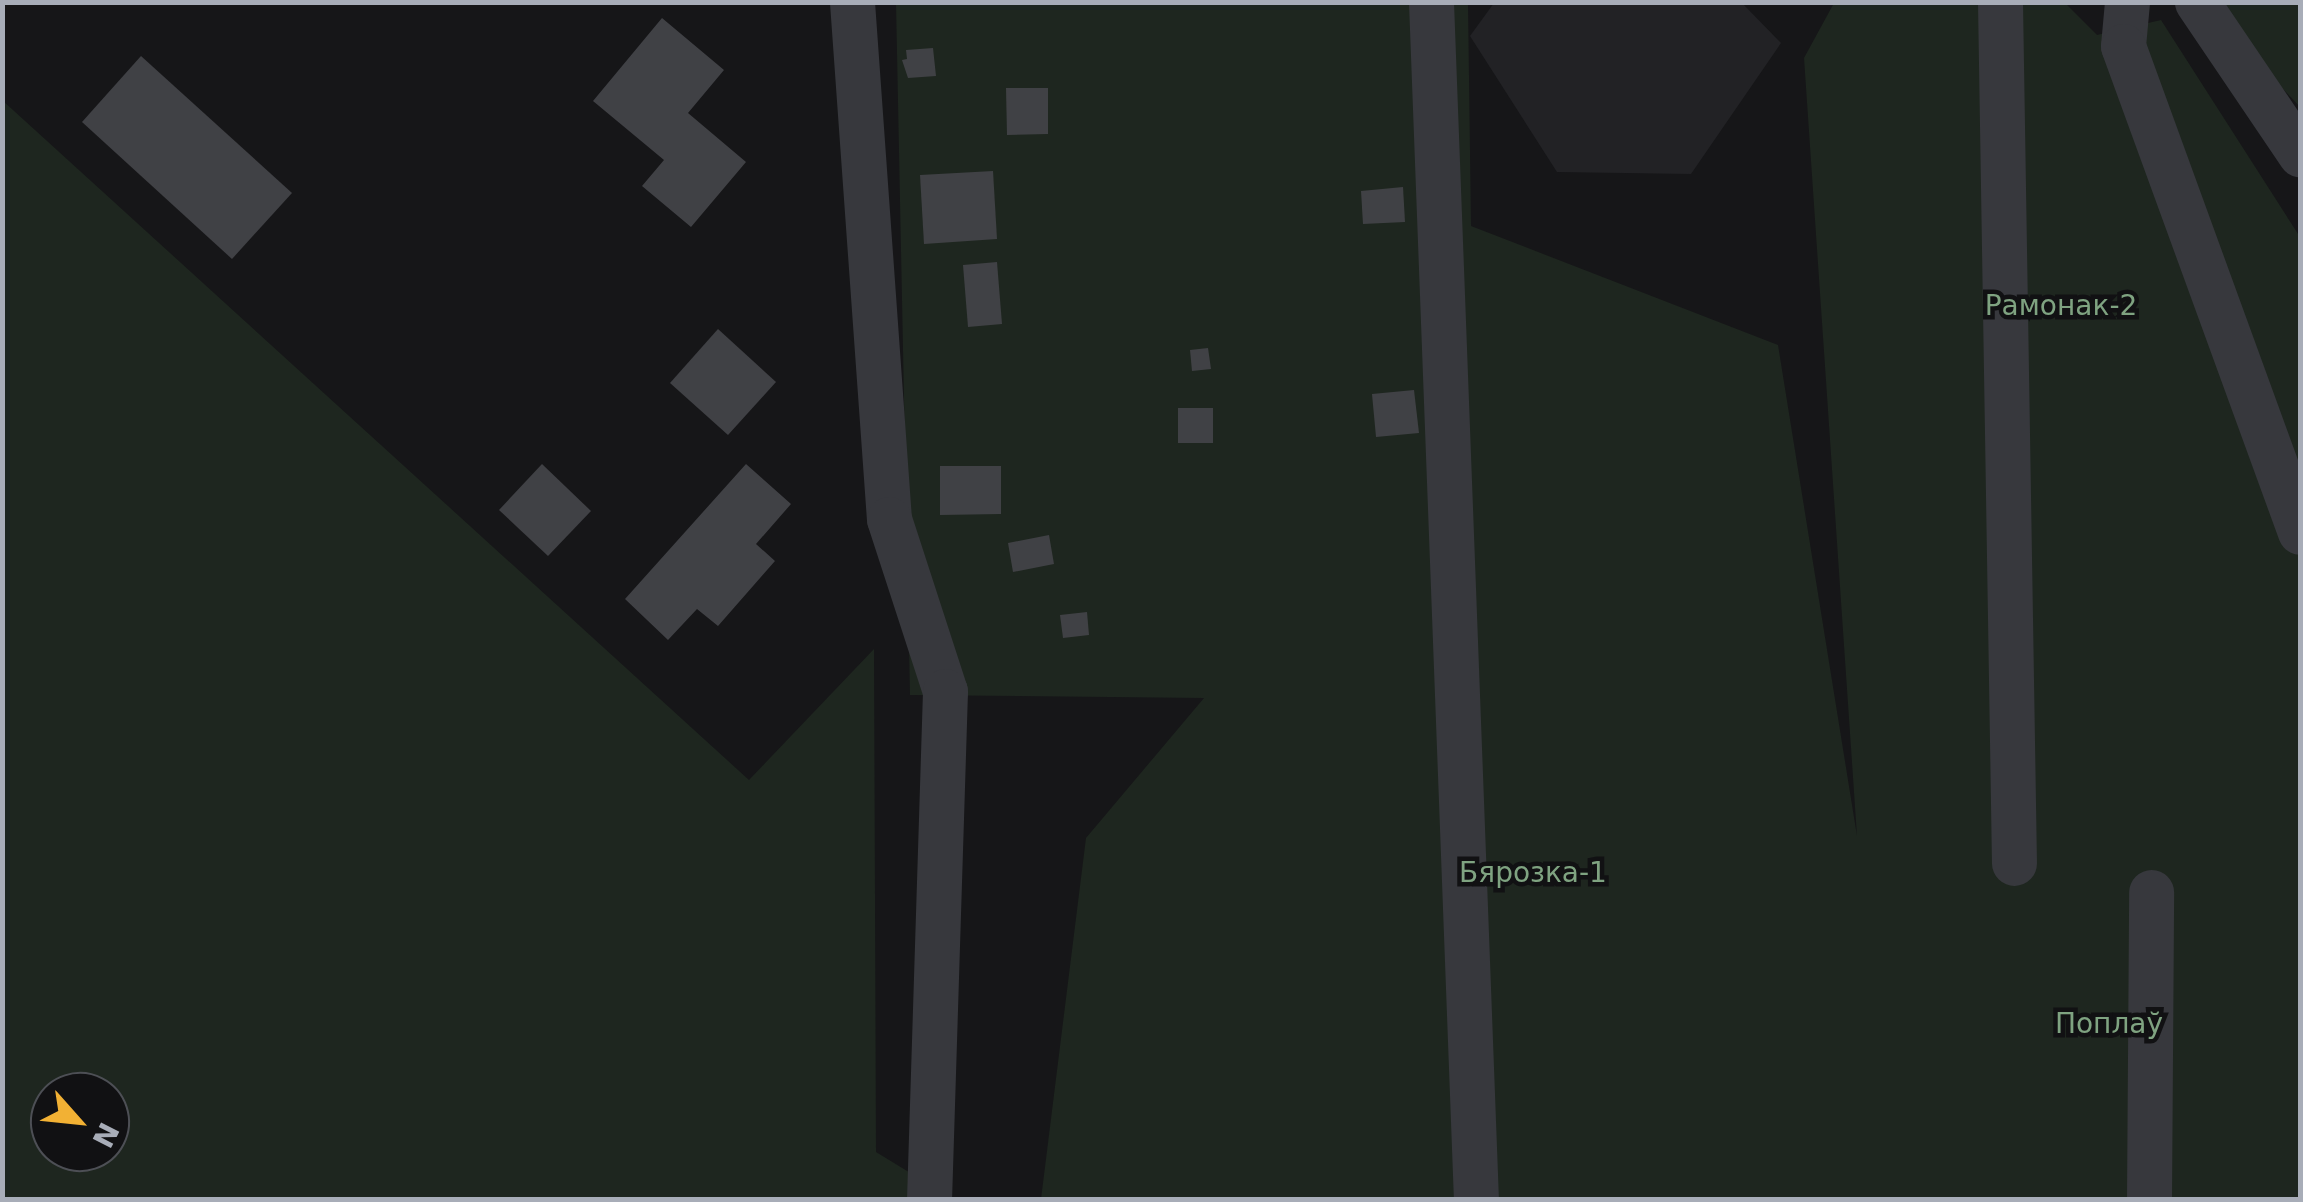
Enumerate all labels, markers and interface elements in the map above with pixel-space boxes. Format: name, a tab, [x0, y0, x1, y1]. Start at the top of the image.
park label: Рамонак-2	[1985, 289, 2137, 323]
park label: Бярозка-1	[1459, 856, 1607, 890]
park label: Поплаў	[2055, 1007, 2163, 1041]
north arrow	[30, 1072, 130, 1172]
text: N	[85, 1117, 125, 1153]

